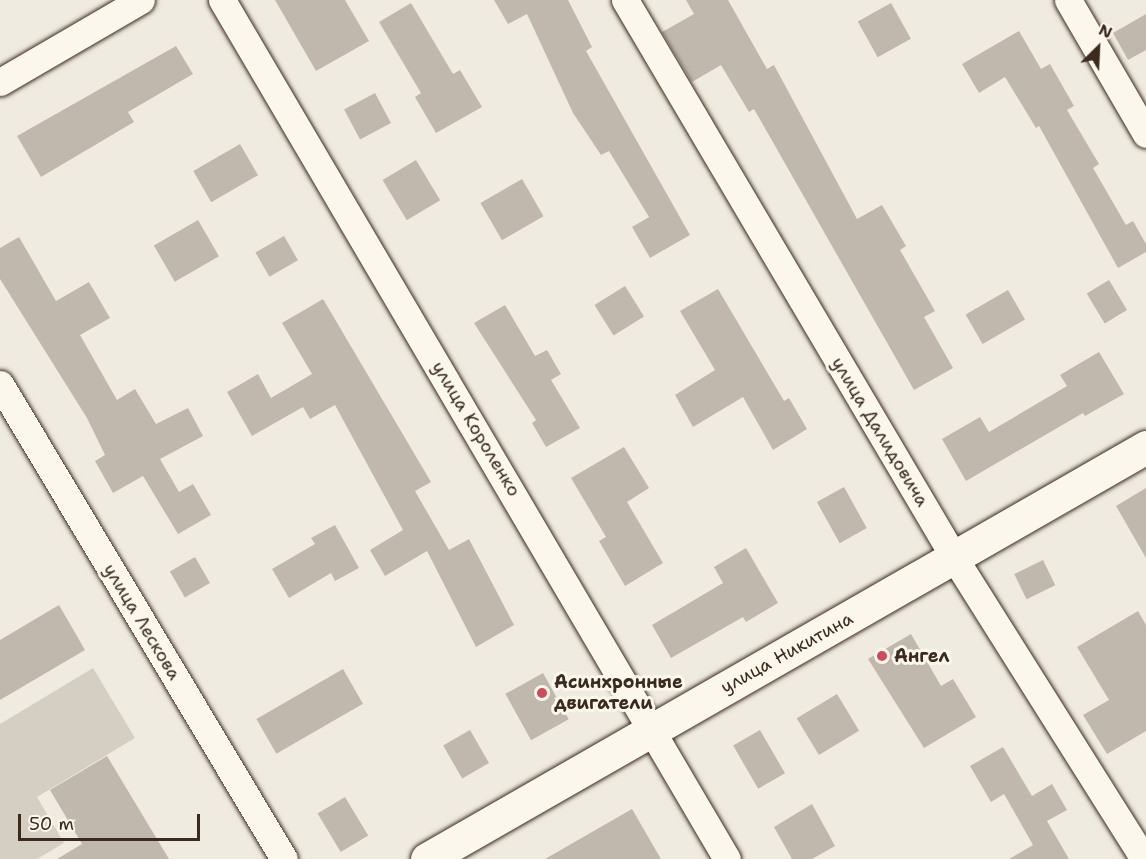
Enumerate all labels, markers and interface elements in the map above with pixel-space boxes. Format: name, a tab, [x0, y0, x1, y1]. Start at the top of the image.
north arrow	[1068, 18, 1128, 78]
text: N	[1095, 19, 1116, 43]
street label: улица Далидовича	[827, 353, 933, 511]
street label: улица Короленко	[427, 358, 525, 500]
street label: улица Лескова	[99, 560, 185, 684]
street label: улица Никитина	[717, 608, 857, 698]
place label: Ангел	[894, 645, 949, 667]
marker: Ангел	[875, 649, 889, 663]
place label: Асинхронные двигатели	[554, 672, 683, 714]
marker: Асинхронные двигатели	[535, 686, 549, 700]
scale bar	[21, 802, 202, 840]
text: 50 m	[29, 812, 74, 836]

